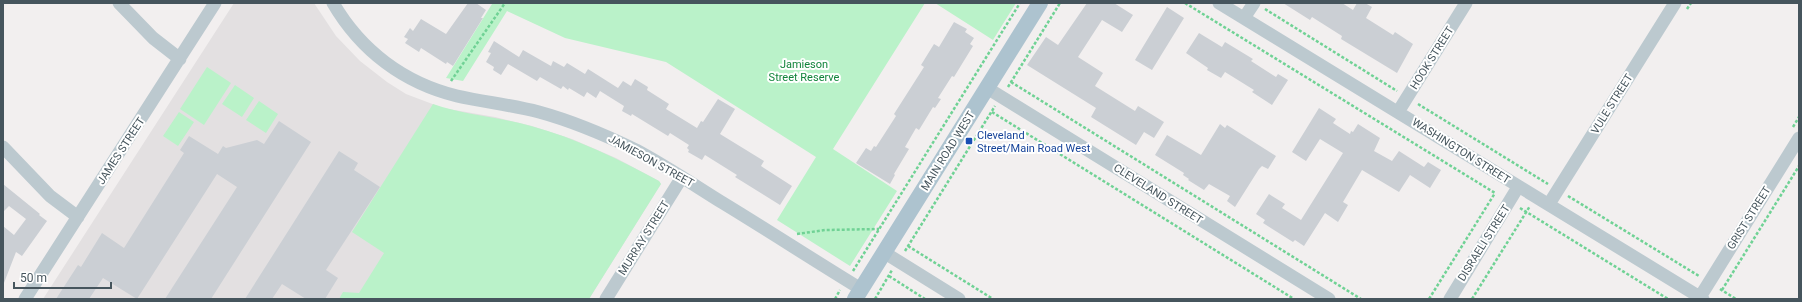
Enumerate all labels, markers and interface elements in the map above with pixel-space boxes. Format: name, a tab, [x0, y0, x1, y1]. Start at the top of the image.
street label: HOOK STREET	[1407, 24, 1457, 92]
park label: Jamieson Street Reserve	[769, 58, 840, 84]
street label: VULE STREET	[1588, 71, 1636, 136]
street label: MAIN ROAD WEST	[918, 109, 978, 193]
street label: JAMES STREET	[94, 115, 148, 187]
street label: WASHINGTON STREET	[1410, 116, 1513, 187]
place label: Cleveland Street/Main Road West	[977, 129, 1091, 155]
street label: JAMIESON STREET	[606, 132, 696, 190]
marker: Cleveland Street/Main Road West	[964, 136, 974, 146]
street label: CLEVELAND STREET	[1111, 161, 1205, 227]
street label: GRIST STREET	[1724, 184, 1774, 252]
street label: MURRAY STREET	[616, 198, 672, 278]
street label: DISRAELI STREET	[1455, 202, 1513, 284]
scale bar	[14, 264, 111, 290]
text: 50 m	[20, 271, 47, 285]

